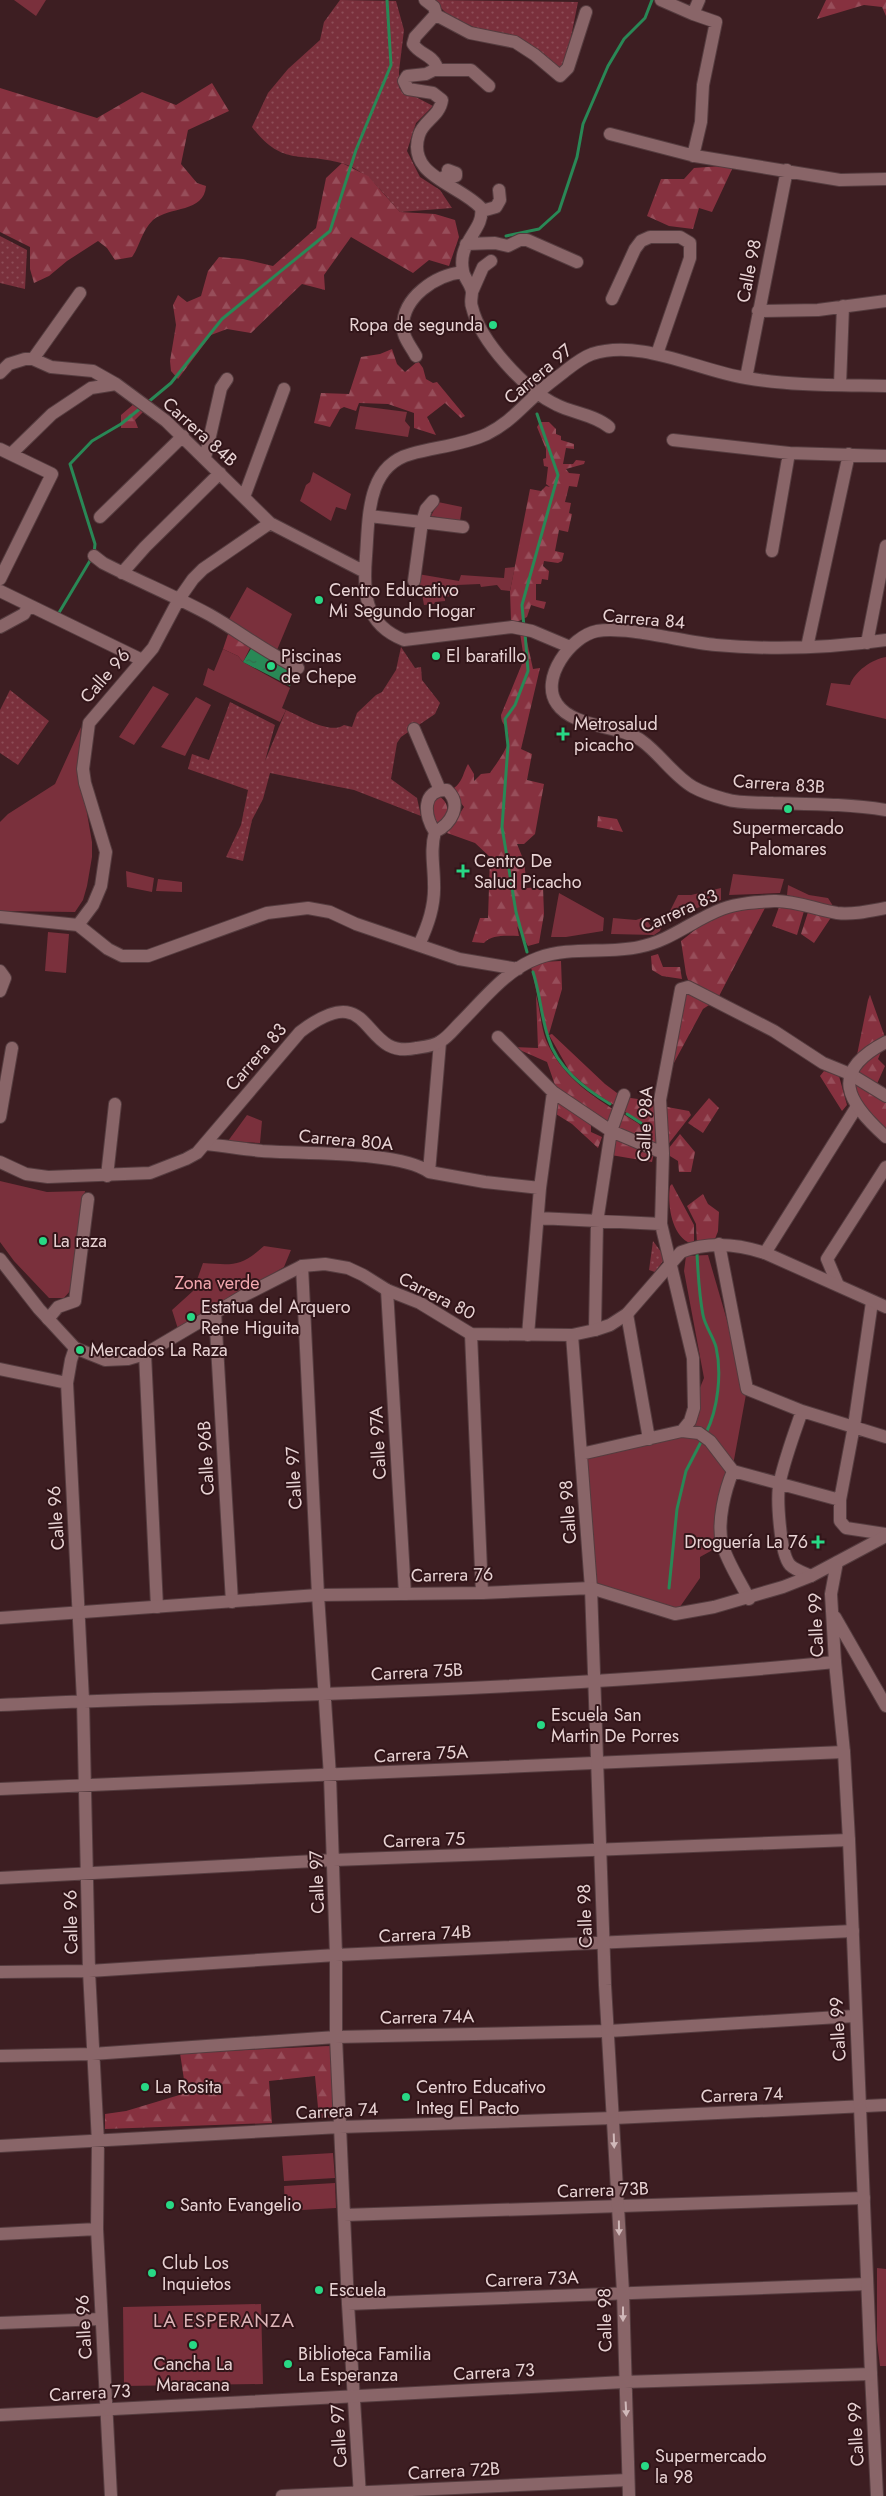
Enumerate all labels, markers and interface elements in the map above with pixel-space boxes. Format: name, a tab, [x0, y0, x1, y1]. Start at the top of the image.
street label: Calle 98	[730, 237, 768, 305]
place label: Ropa de segunda	[349, 312, 483, 338]
marker: Ropa de segunda	[487, 319, 499, 331]
street label: Carrera 97	[498, 337, 578, 410]
street label: Carrera 84B	[157, 391, 243, 473]
place label: Centro Educativo Mi Segundo Hogar	[329, 577, 476, 624]
marker: Centro Educativo Mi Segundo Hogar	[313, 594, 325, 606]
street label: Carrera 84	[602, 602, 686, 636]
street label: Calle 96	[74, 643, 136, 709]
place label: Piscinas de Chepe	[281, 643, 357, 690]
place label: El baratillo	[446, 643, 526, 669]
marker: El baratillo	[430, 650, 442, 662]
marker: Piscinas de Chepe	[265, 660, 277, 672]
place label: Metrosalud picacho	[574, 711, 658, 758]
marker: Metrosalud picacho	[556, 727, 570, 741]
street label: Carrera 83B	[732, 768, 826, 800]
marker: Supermercado Palomares	[782, 803, 794, 815]
place label: Supermercado Palomares	[732, 815, 844, 862]
place label: Centro De Salud Picacho	[474, 848, 582, 895]
marker: Centro De Salud Picacho	[456, 864, 470, 878]
street label: Carrera 83	[636, 882, 722, 940]
street label: Carrera 83	[219, 1017, 293, 1097]
street label: Calle 98A	[631, 1086, 659, 1162]
street label: Carrera 80A	[298, 1123, 395, 1157]
place label: La raza	[53, 1228, 107, 1254]
marker: La raza	[37, 1235, 49, 1247]
street label: Carrera 80	[394, 1266, 480, 1327]
park label: Zona verde	[174, 1270, 260, 1296]
place label: Estatua del Arquero Rene Higuita	[201, 1294, 351, 1341]
marker: Estatua del Arquero Rene Higuita	[185, 1311, 197, 1323]
place label: Mercados La Raza	[90, 1337, 228, 1363]
marker: Mercados La Raza	[74, 1344, 86, 1356]
street label: Calle 97A	[363, 1406, 393, 1480]
street label: Calle 96B	[191, 1420, 221, 1496]
street label: Calle 97	[279, 1445, 309, 1510]
street label: Calle 98	[553, 1479, 583, 1545]
street label: Calle 96	[41, 1485, 71, 1551]
place label: Droguería La 76	[684, 1529, 808, 1555]
marker: Droguería La 76	[812, 1536, 824, 1548]
street label: Carrera 76	[411, 1561, 493, 1589]
street label: Calle 99	[802, 1592, 830, 1658]
street label: Carrera 75B	[370, 1657, 464, 1687]
place label: Escuela San Martin De Porres	[551, 1702, 679, 1749]
marker: Escuela San Martin De Porres	[535, 1719, 547, 1731]
street label: Carrera 75A	[373, 1739, 469, 1769]
street label: Carrera 75	[382, 1826, 466, 1854]
street label: Calle 97	[303, 1849, 331, 1914]
street label: Calle 98	[571, 1883, 599, 1949]
street label: Calle 96	[57, 1889, 85, 1955]
street label: Carrera 74B	[378, 1919, 472, 1949]
street label: Calle 99	[823, 1996, 853, 2062]
street label: Carrera 74A	[380, 2003, 475, 2031]
place label: La Rosita	[155, 2074, 222, 2100]
place label: Centro Educativo Integ El Pacto	[416, 2074, 546, 2121]
marker: La Rosita	[139, 2081, 151, 2093]
street label: Carrera 74	[700, 2081, 784, 2109]
marker: Centro Educativo Integ El Pacto	[400, 2091, 412, 2103]
street label: Carrera 74	[295, 2096, 379, 2126]
one-way arrow	[611, 2133, 619, 2149]
street label: Carrera 73B	[557, 2175, 649, 2205]
place label: Santo Evangelio	[180, 2192, 302, 2218]
marker: Santo Evangelio	[164, 2199, 176, 2211]
one-way arrow	[615, 2221, 623, 2237]
place label: Club Los Inquietos	[162, 2250, 231, 2297]
street label: Carrera 73A	[485, 2264, 579, 2294]
marker: Club Los Inquietos	[146, 2267, 158, 2279]
place label: Escuela	[329, 2277, 386, 2303]
marker: Escuela	[313, 2284, 325, 2296]
street label: Calle 98	[591, 2288, 619, 2352]
street label: Calle 96	[69, 2294, 99, 2360]
district label: LA ESPERANZA	[153, 2307, 295, 2334]
one-way arrow	[619, 2307, 627, 2323]
marker: Cancha La Maracana	[187, 2339, 199, 2351]
place label: Biblioteca Familia La Esperanza	[298, 2341, 431, 2388]
place label: Cancha La Maracana	[153, 2351, 233, 2398]
street label: Carrera 73	[452, 2357, 536, 2387]
marker: Biblioteca Familia La Esperanza	[282, 2358, 294, 2370]
street label: Carrera 73	[48, 2378, 132, 2408]
one-way arrow	[622, 2401, 630, 2417]
street label: Calle 99	[841, 2401, 871, 2467]
street label: Calle 97	[324, 2403, 354, 2468]
place label: Supermercado la 98	[655, 2443, 767, 2490]
street label: Carrera 72B	[407, 2456, 501, 2486]
marker: Supermercado la 98	[639, 2460, 651, 2472]

